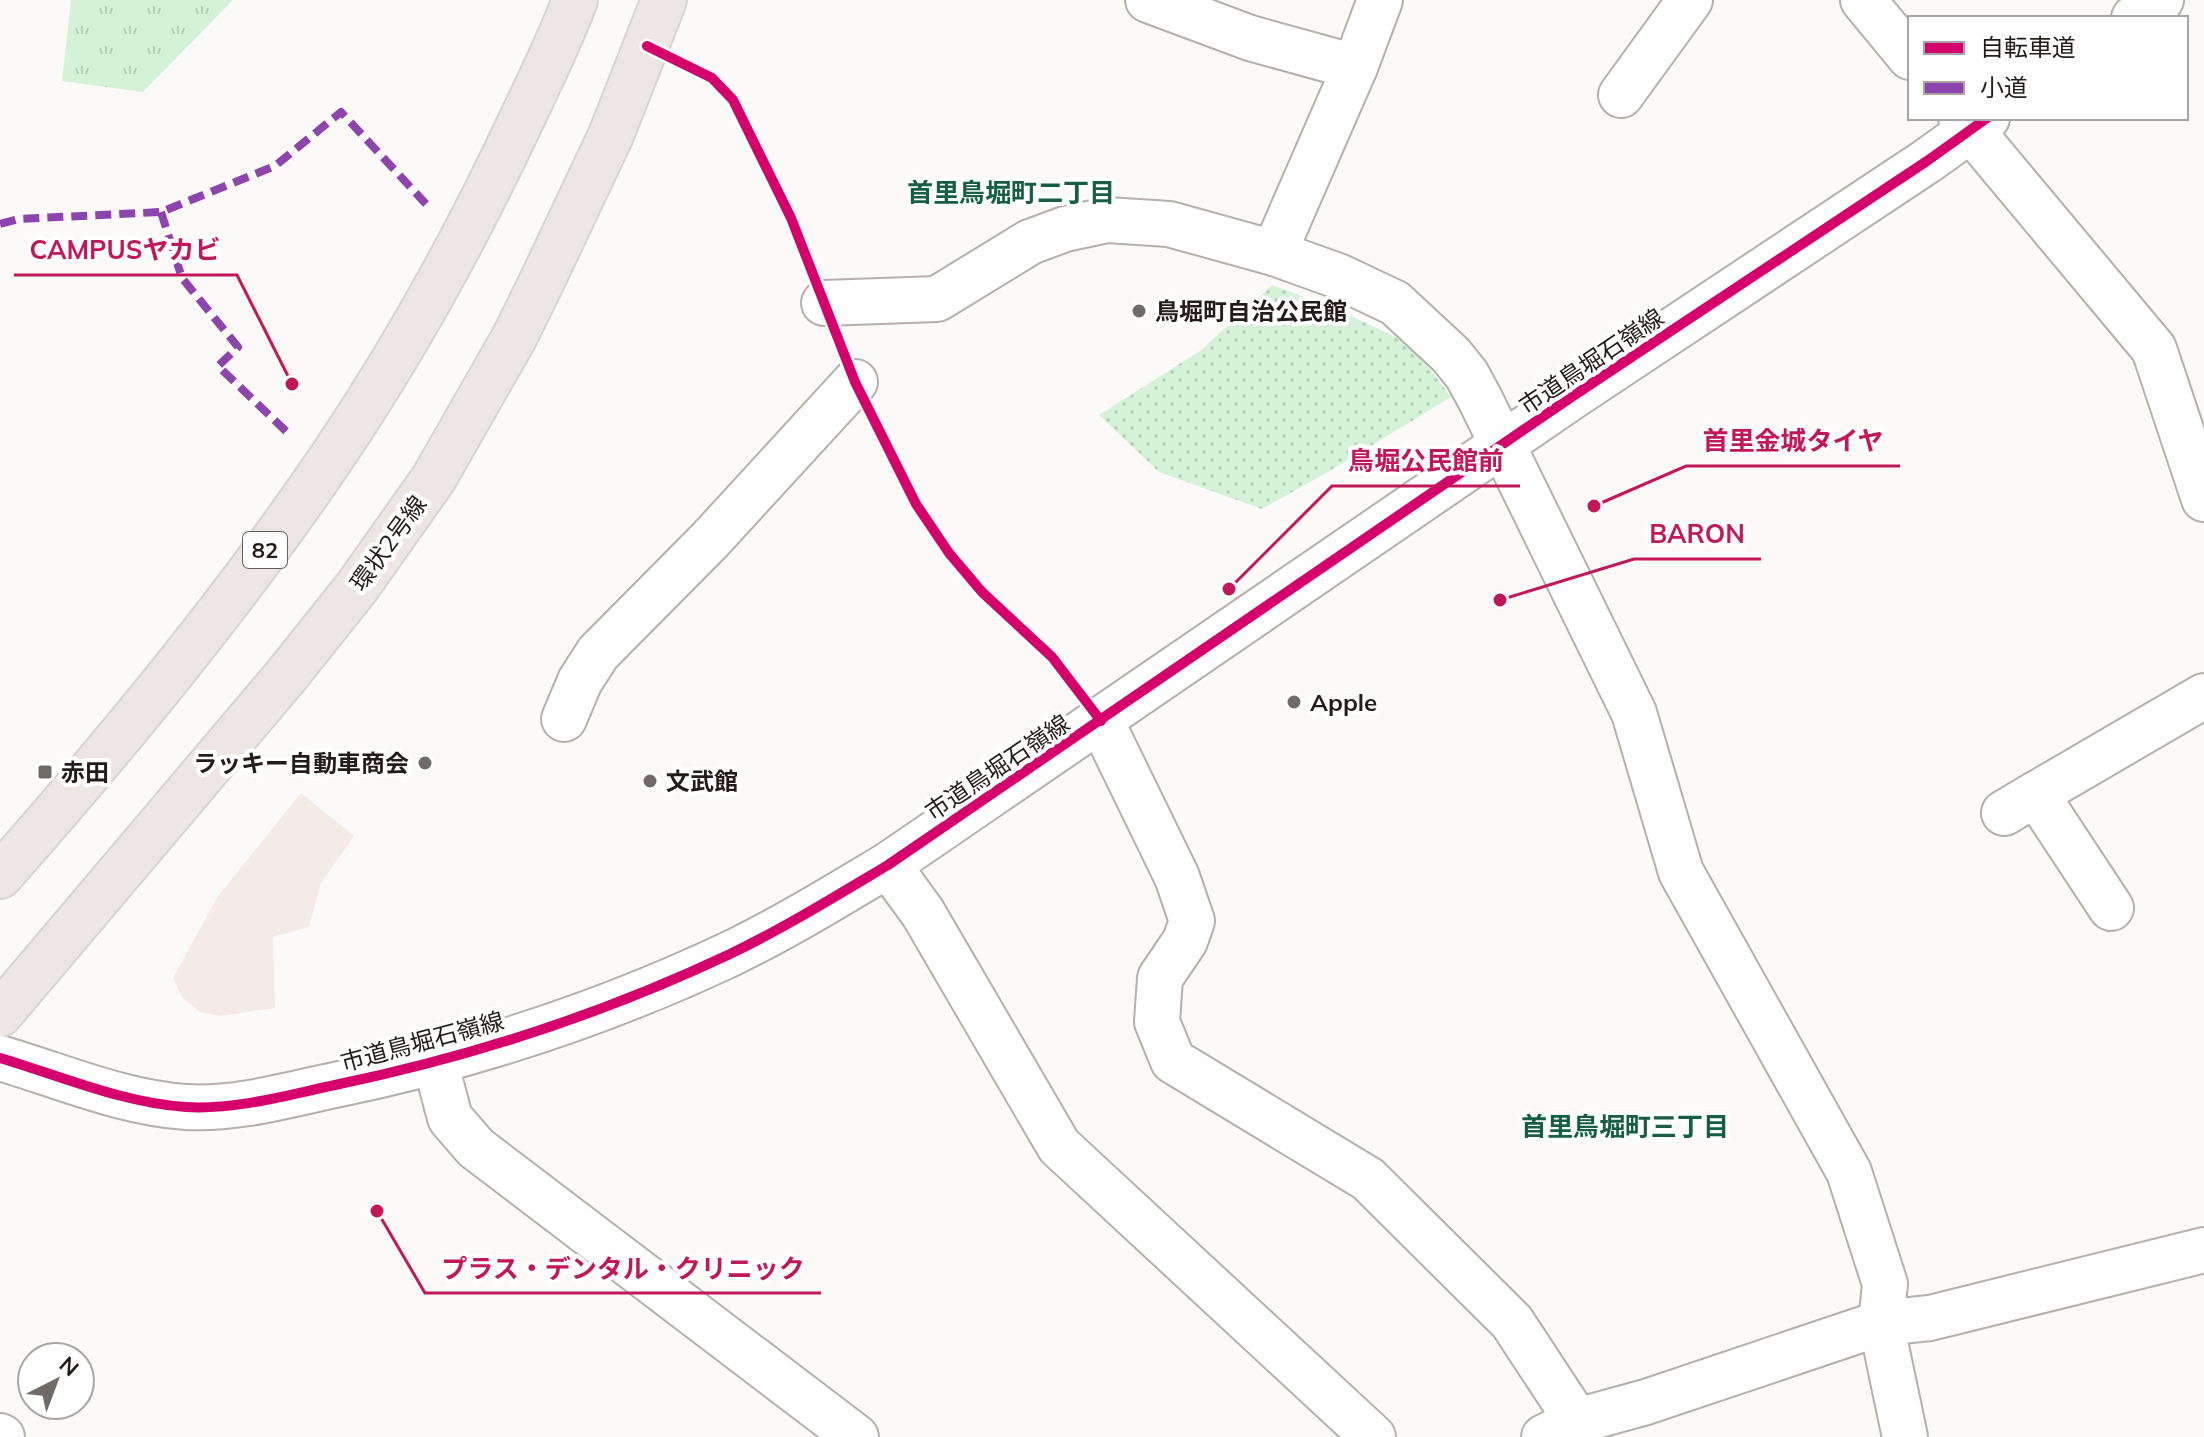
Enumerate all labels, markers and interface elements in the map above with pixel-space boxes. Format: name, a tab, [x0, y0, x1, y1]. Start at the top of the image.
legend	[1908, 16, 2188, 120]
text: 自転車道	[1980, 32, 2076, 62]
text: 小道	[1980, 72, 2028, 102]
district label: 首里鳥堀町二丁目	[907, 176, 1115, 209]
callout: CAMPUSヤカビ	[14, 225, 237, 275]
text: CAMPUSヤカビ	[30, 233, 220, 266]
place label: 鳥堀町自治公民館	[1155, 296, 1347, 326]
marker: 鳥堀町自治公民館	[1130, 302, 1148, 320]
street label: 市道鳥堀石嶺線	[1513, 302, 1669, 420]
callout: 首里金城タイヤ	[1686, 416, 1900, 466]
text: 首里金城タイヤ	[1702, 424, 1884, 457]
callout: 鳥堀公民館前	[1332, 436, 1520, 486]
text: 鳥堀公民館前	[1348, 444, 1504, 477]
street label: 環状2号線	[343, 490, 433, 596]
callout: BARON	[1634, 509, 1761, 559]
text: BARON	[1649, 517, 1745, 550]
road number: 82	[243, 532, 287, 568]
place label: Apple	[1310, 687, 1377, 717]
marker: Apple	[1285, 693, 1303, 711]
street label: 市道鳥堀石嶺線	[919, 708, 1075, 826]
place label: ラッキー自動車商会	[193, 748, 409, 778]
marker: ラッキー自動車商会	[416, 754, 434, 772]
place label: 赤田	[61, 757, 109, 787]
marker: 赤田	[36, 763, 54, 781]
place label: 文武館	[666, 766, 738, 796]
marker: 文武館	[641, 772, 659, 790]
street label: 市道鳥堀石嶺線	[337, 1005, 507, 1077]
district label: 首里鳥堀町三丁目	[1521, 1110, 1729, 1143]
callout: プラス・デンタル・クリニック	[425, 1243, 821, 1293]
text: プラス・デンタル・クリニック	[441, 1252, 805, 1285]
north arrow	[16, 1341, 96, 1421]
text: N	[54, 1350, 85, 1382]

